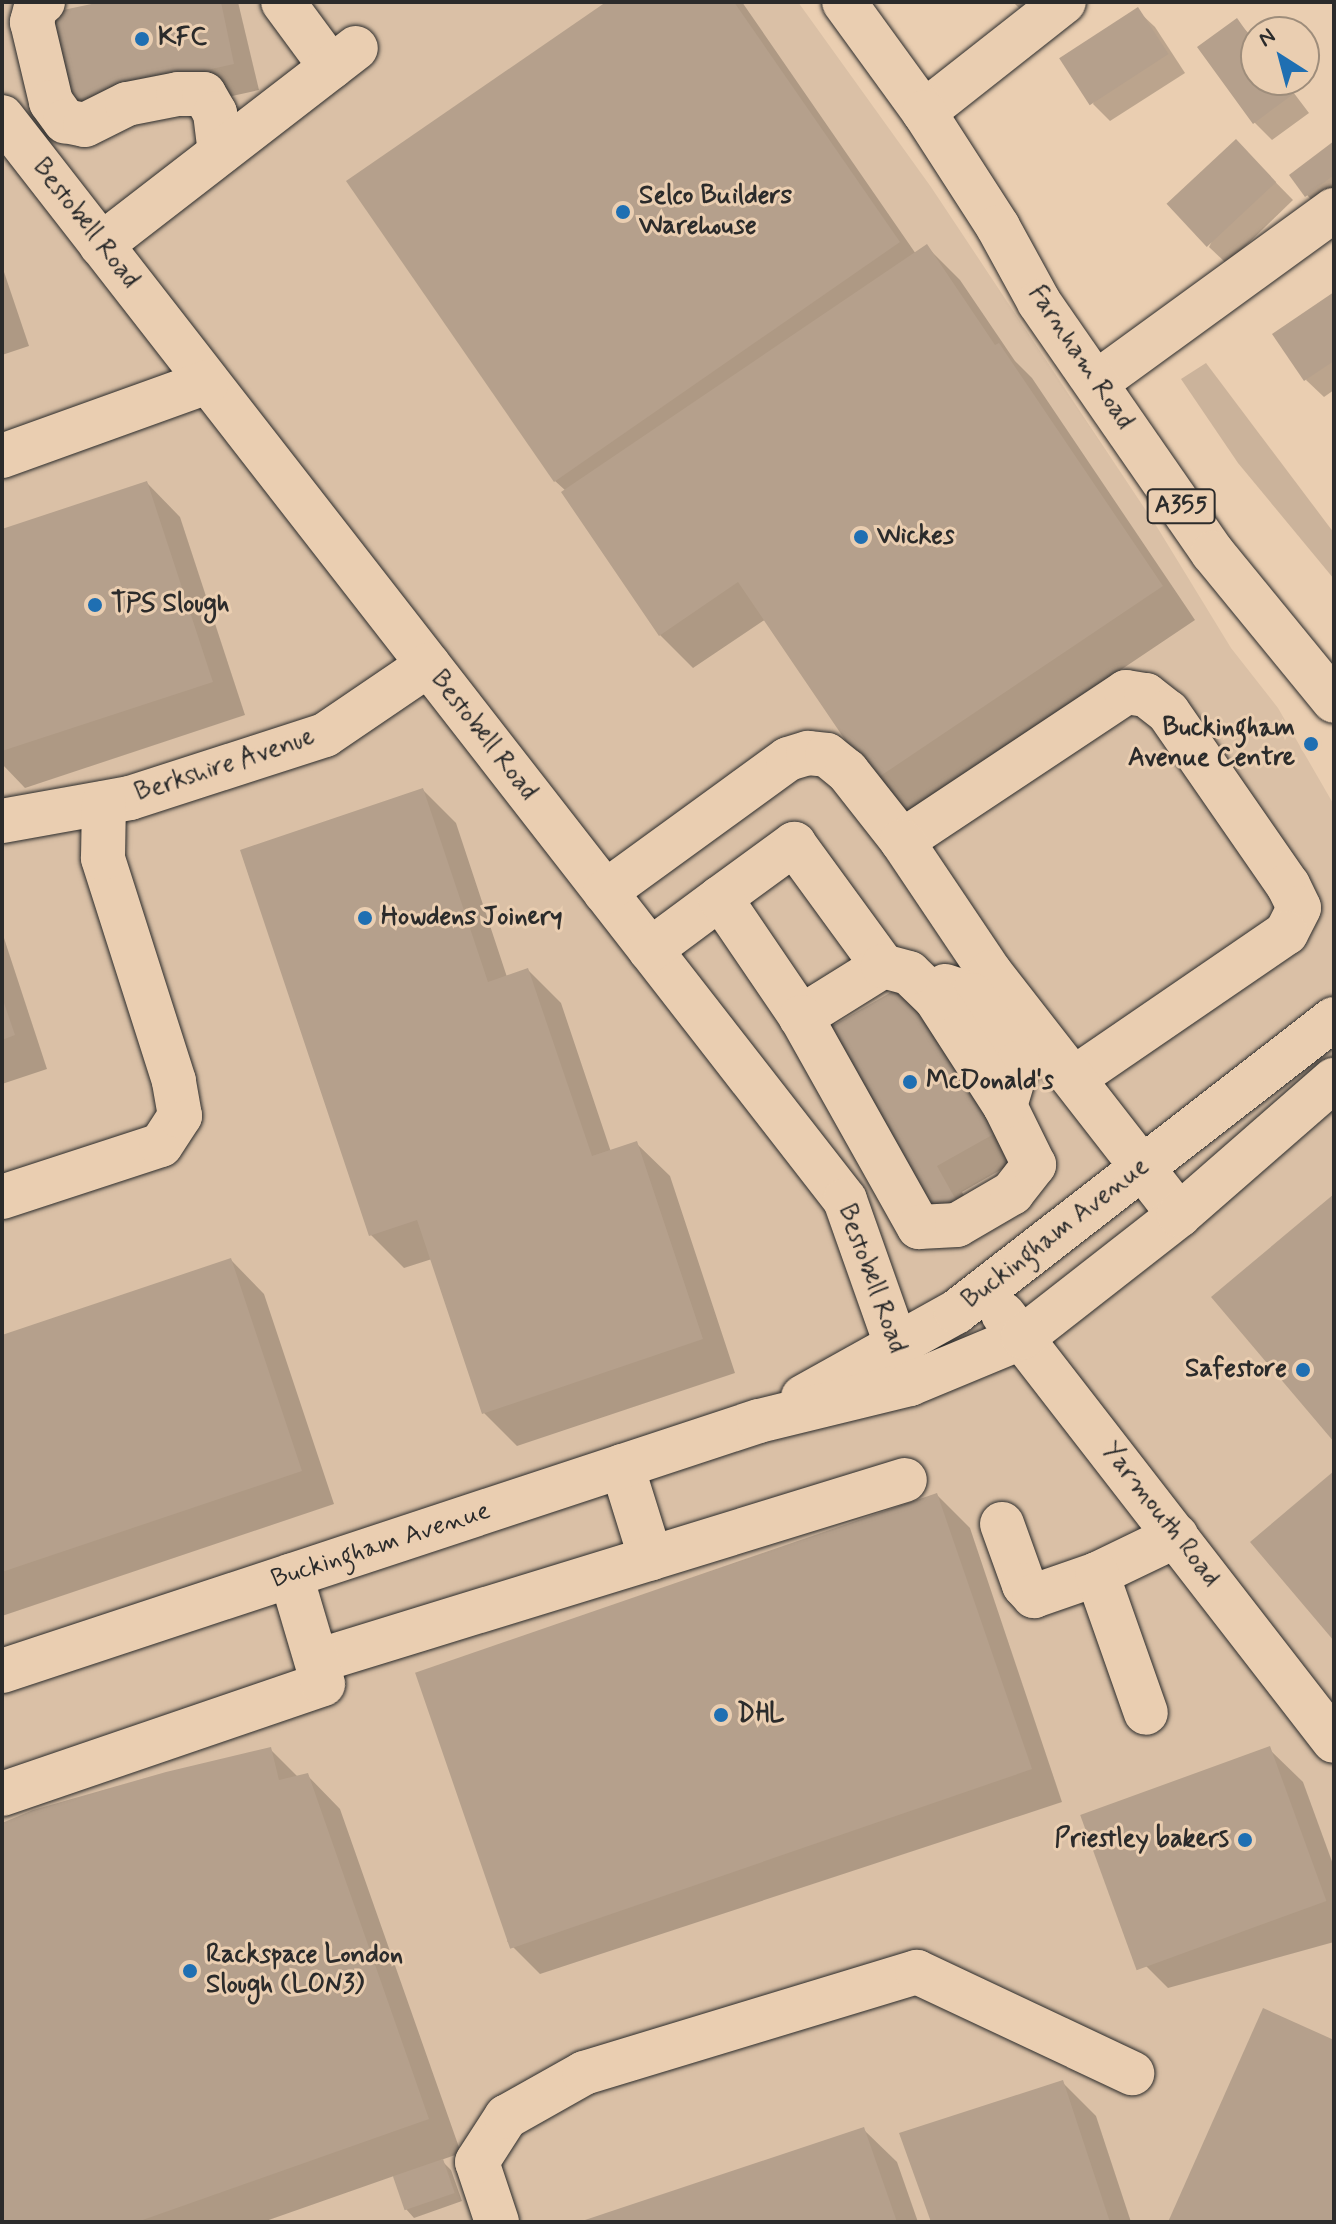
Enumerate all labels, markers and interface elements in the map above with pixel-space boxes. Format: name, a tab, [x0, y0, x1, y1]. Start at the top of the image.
north arrow	[1240, 16, 1320, 96]
place label: KFC	[158, 23, 207, 55]
text: N	[1253, 23, 1281, 54]
marker: KFC	[133, 30, 151, 48]
street label: Bestobell Road	[25, 154, 145, 294]
place label: Selco Builders Warehouse	[639, 181, 790, 242]
marker: Selco Builders Warehouse	[614, 203, 632, 221]
street label: Farnham Road	[1021, 280, 1139, 436]
road number: A355	[1145, 486, 1217, 526]
place label: Wickes	[877, 521, 954, 553]
marker: Wickes	[852, 528, 870, 546]
place label: TPS Slough	[111, 589, 230, 621]
marker: TPS Slough	[86, 596, 104, 614]
street label: Bestobell Road	[423, 666, 543, 806]
place label: Buckingham Avenue Centre	[1126, 713, 1295, 774]
street label: Berkshire Avenue	[129, 722, 321, 810]
marker: Buckingham Avenue Centre	[1302, 735, 1320, 753]
place label: Howdens Joinery	[381, 902, 565, 934]
marker: Howdens Joinery	[356, 909, 374, 927]
place label: McDonald's	[926, 1066, 1054, 1098]
marker: McDonald's	[901, 1073, 919, 1091]
street label: Buckingham Avenue	[959, 1154, 1153, 1314]
street label: Bestobell Road	[830, 1201, 912, 1357]
place label: Safestore	[1185, 1354, 1287, 1386]
marker: Safestore	[1294, 1361, 1312, 1379]
street label: Yarmouth Road	[1094, 1436, 1226, 1594]
street label: Buckingham Avenue	[271, 1497, 491, 1595]
place label: DHL	[737, 1699, 785, 1731]
marker: DHL	[712, 1706, 730, 1724]
place label: Priestley bakers	[1051, 1824, 1229, 1856]
marker: Priestley bakers	[1236, 1831, 1254, 1849]
place label: Rackspace London Slough (LON3)	[206, 1940, 404, 2002]
marker: Rackspace London Slough (LON3)	[181, 1962, 199, 1980]

